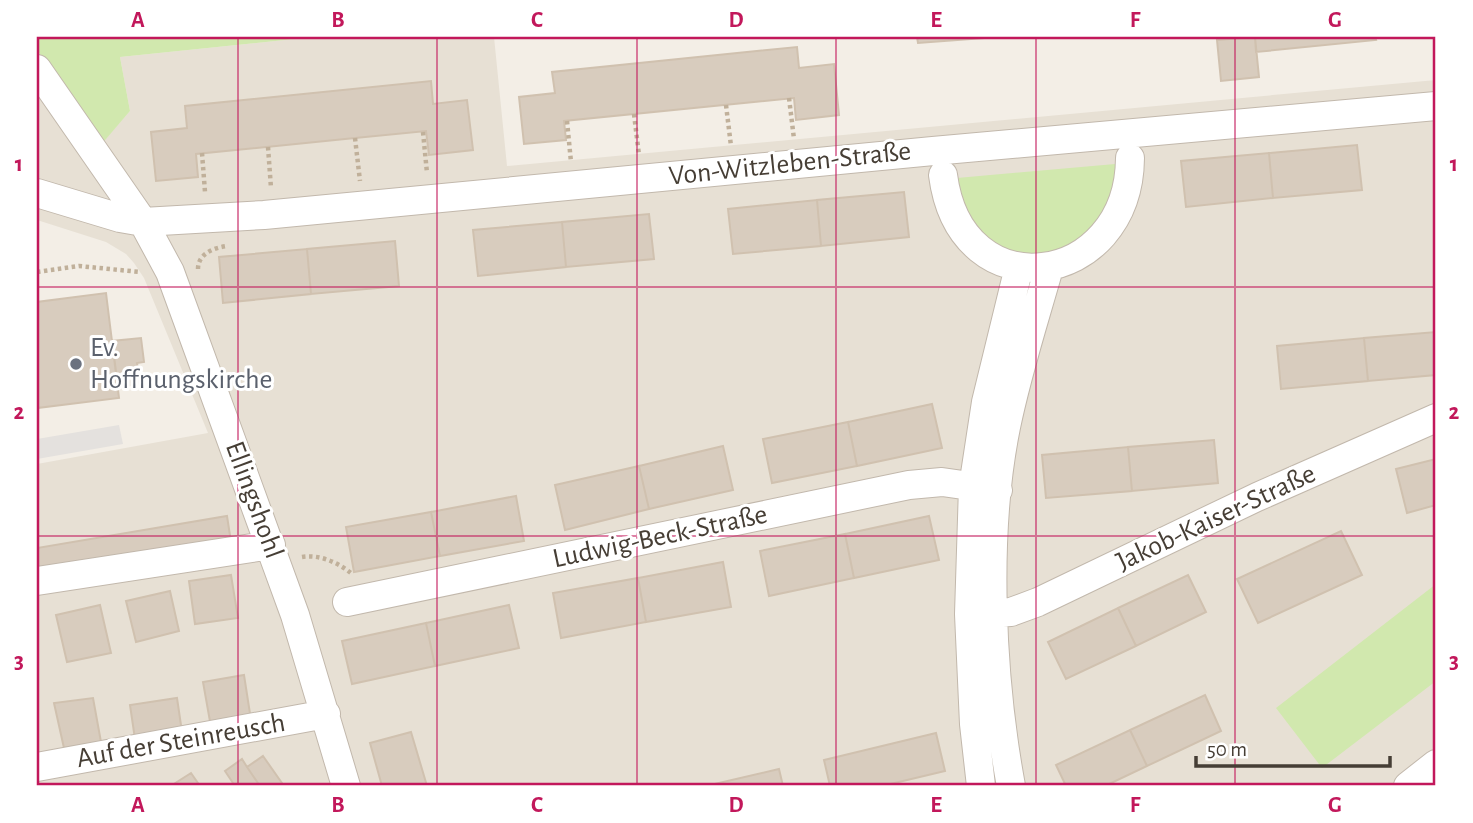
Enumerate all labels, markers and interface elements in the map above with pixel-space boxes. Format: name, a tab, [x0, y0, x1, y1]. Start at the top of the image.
text: A	[131, 9, 145, 32]
text: B	[331, 9, 345, 32]
text: C	[531, 9, 543, 32]
text: D	[728, 9, 744, 32]
text: E	[930, 9, 942, 32]
text: F	[1130, 9, 1141, 32]
text: G	[1328, 9, 1342, 32]
street label: Von-Witzleben-Straße	[667, 137, 913, 191]
text: 1	[15, 153, 23, 176]
text: 1	[1450, 153, 1458, 176]
place label: Ev. Hoffnungskirche	[90, 334, 272, 394]
marker: Ev. Hoffnungskirche	[68, 356, 84, 372]
text: 2	[14, 401, 25, 424]
text: 2	[1449, 401, 1460, 424]
street label: Ellingshohl	[220, 438, 288, 562]
street label: Jakob-Kaiser-Straße	[1112, 460, 1320, 576]
street label: Ludwig-Beck-Straße	[550, 501, 770, 573]
text: 3	[14, 650, 24, 673]
text: 3	[1449, 650, 1459, 673]
street label: Auf der Steinreusch	[75, 709, 287, 773]
scale bar	[1196, 725, 1391, 769]
text: 50 m	[1207, 739, 1247, 760]
text: A	[131, 794, 145, 817]
text: B	[331, 794, 345, 817]
text: C	[531, 794, 543, 817]
text: D	[728, 794, 744, 817]
text: E	[930, 794, 942, 817]
text: F	[1130, 794, 1141, 817]
text: G	[1328, 794, 1342, 817]

